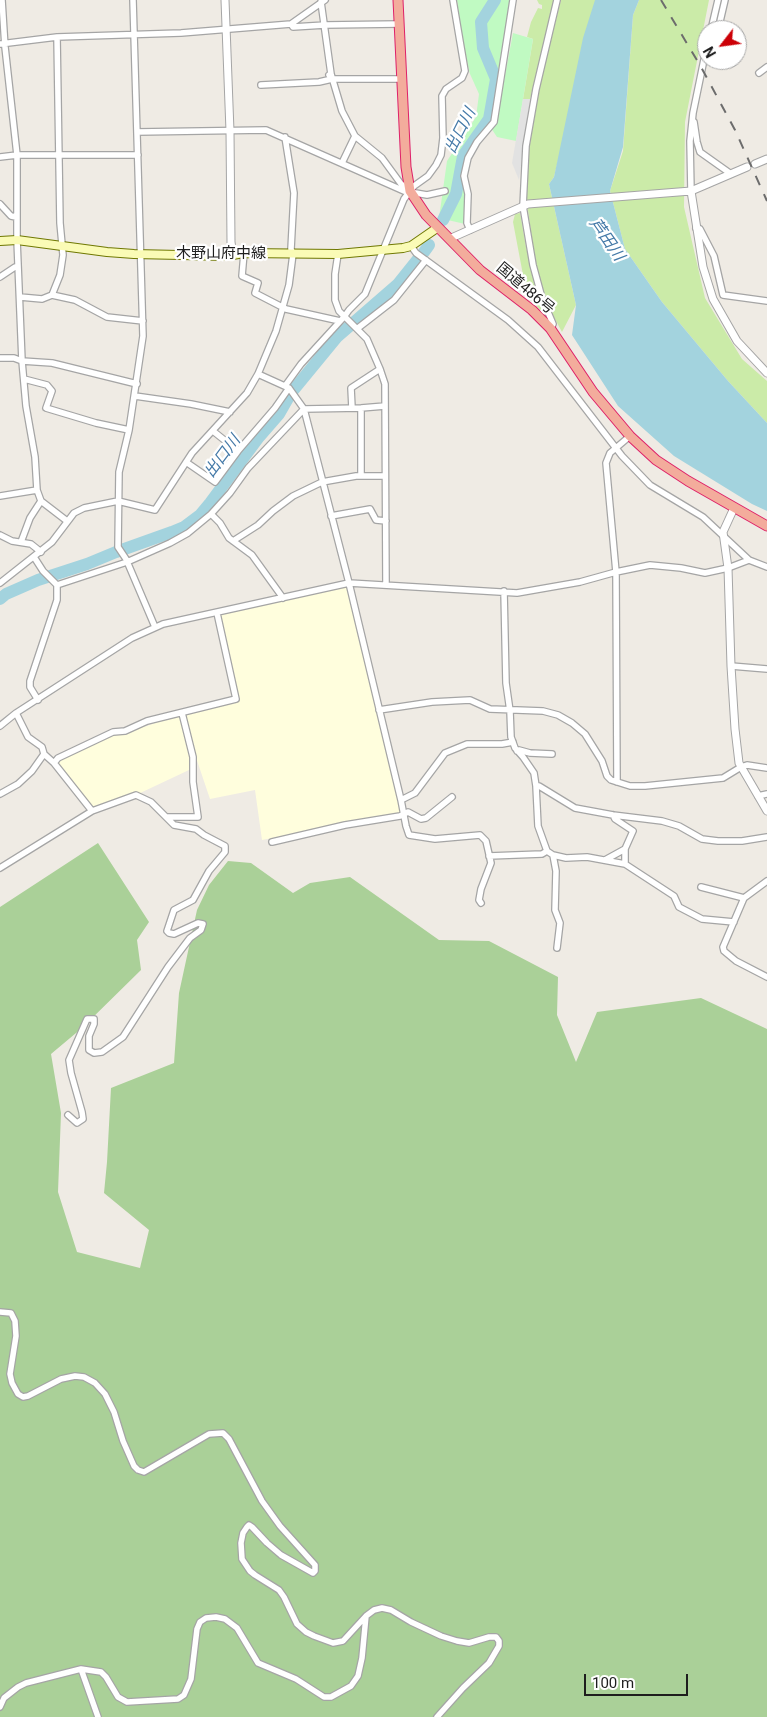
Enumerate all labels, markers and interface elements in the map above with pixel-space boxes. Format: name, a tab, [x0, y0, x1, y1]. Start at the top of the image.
north arrow	[697, 20, 747, 70]
text: N	[700, 44, 719, 60]
water label: 出口川	[442, 105, 480, 157]
water label: 芦田川	[584, 215, 628, 265]
street label: 木野山府中線	[176, 245, 266, 263]
street label: 国道486号	[492, 260, 558, 318]
water label: 出口川	[201, 432, 245, 482]
scale bar	[587, 1664, 691, 1696]
text: 100 m	[592, 1674, 634, 1692]

